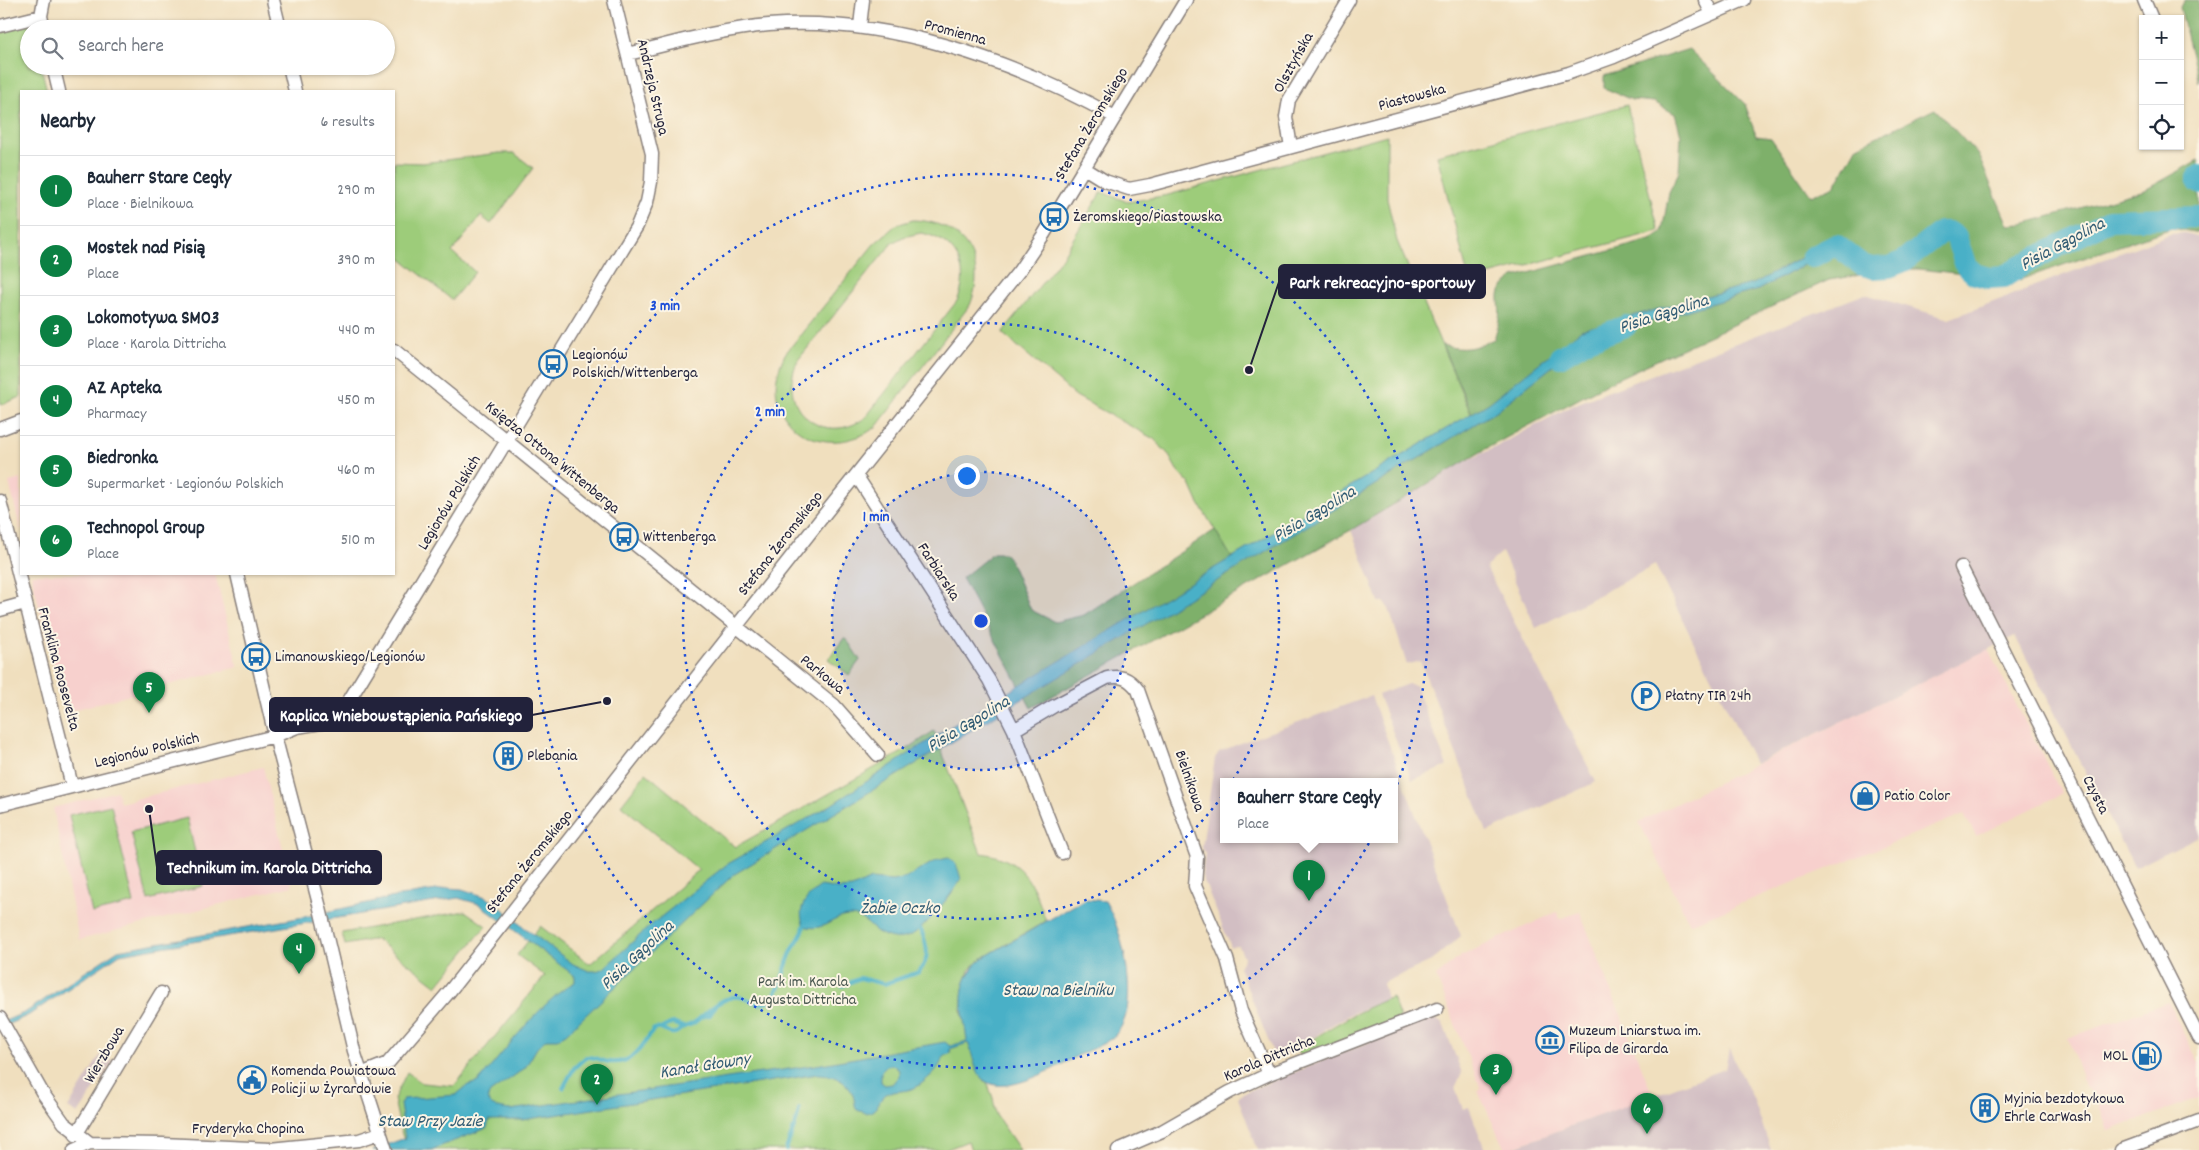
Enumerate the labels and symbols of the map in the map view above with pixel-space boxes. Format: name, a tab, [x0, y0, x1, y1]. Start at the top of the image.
street label: Promienna	[921, 14, 989, 52]
street label: Olsztyńska	[1268, 28, 1320, 98]
street label: Andrzeja Struga	[630, 36, 674, 138]
street label: Stefana Żeromskiego	[1049, 63, 1135, 185]
street label: Piastowska	[1376, 78, 1449, 118]
bus stop icon: Żeromskiego/Piastowska	[1039, 202, 1069, 232]
place label: Żeromskiego/Piastowska	[1073, 206, 1222, 229]
water label: Pisia Gągolina	[2016, 212, 2111, 278]
callout: Park rekreacyjno-sportowy	[1279, 265, 1485, 298]
text: Park rekreacyjno-sportowy	[1289, 272, 1476, 297]
water label: Pisia Gągolina	[1616, 288, 1713, 341]
text: 3 min	[650, 296, 680, 318]
place label: Legionów Polskich/Wittenberga	[572, 344, 698, 385]
bus stop icon: Legionów Polskich/Wittenberga	[538, 349, 568, 379]
street label: Księdza Ottona Wittenberga	[479, 396, 625, 520]
text: 2 min	[755, 402, 785, 424]
street label: Legionów Polskich	[413, 451, 487, 555]
your location	[954, 463, 980, 489]
water label: Pisia Gągolina	[1269, 480, 1362, 549]
street label: Stefana Żeromskiego	[733, 487, 829, 601]
text: 1 min	[863, 507, 889, 529]
bus stop icon: Wittenberga	[609, 522, 639, 552]
place label: Wittenberga	[643, 526, 716, 549]
street label: Farbiarska	[911, 539, 966, 606]
street label: Franklina Roosevelta	[31, 605, 86, 734]
centre of rings	[972, 612, 990, 630]
bus stop icon: Limanowskiego/Legionów	[241, 642, 271, 672]
place label: Limanowskiego/Legionów	[275, 646, 425, 669]
street label: Parkowa	[794, 650, 850, 701]
pin: 5	[133, 672, 165, 713]
parking icon: Płatny TIR 24h	[1631, 681, 1661, 711]
place label: Płatny TIR 24h	[1665, 685, 1751, 708]
water label: Pisia Gągolina	[923, 690, 1016, 759]
callout: Kaplica Wniebowstąpienia Pańskiego	[270, 698, 532, 731]
text: Kaplica Wniebowstąpienia Pańskiego	[280, 705, 522, 730]
street label: Legionów Polskich	[92, 727, 202, 775]
building icon: Plebania	[493, 741, 523, 771]
place label: Plebania	[527, 745, 578, 768]
street label: Bielnikowa	[1168, 747, 1210, 815]
street label: Czysta	[2076, 772, 2115, 819]
shop icon: Patio Color	[1850, 781, 1880, 811]
place label: Patio Color	[1884, 785, 1950, 808]
street label: Stefana Żeromskiego	[481, 805, 579, 919]
callout: Technikum im. Karola Dittricha	[157, 851, 381, 884]
text: Technikum im. Karola Dittricha	[167, 857, 372, 882]
pin: 1	[1293, 860, 1325, 901]
water label: Żabie Oczko	[860, 897, 941, 922]
water label: Pisia Gągolina	[596, 914, 681, 997]
pin: 4	[283, 933, 315, 974]
park label: Park im. Karola Augusta Dittricha	[750, 971, 857, 1012]
water label: Staw na Bielniku	[1003, 979, 1114, 1004]
place label: Muzeum Lniarstwa im. Filipa de Girarda	[1569, 1020, 1701, 1061]
street label: Wierzbowa	[79, 1022, 131, 1088]
museum icon: Muzeum Lniarstwa im. Filipa de Girarda	[1535, 1025, 1565, 1055]
street label: Karola Dittricha	[1220, 1029, 1318, 1088]
fuel station icon: MOL	[2132, 1041, 2162, 1071]
place label: MOL	[2103, 1045, 2128, 1068]
water label: Kanał Głowny	[658, 1047, 755, 1086]
pin: 3	[1480, 1054, 1512, 1095]
place label: Komenda Powiatowa Policji w Żyrardowie	[271, 1060, 396, 1101]
pin: 2	[581, 1064, 613, 1105]
public building icon: Komenda Powiatowa Policji w Żyrardowie	[237, 1065, 267, 1095]
place label: Myjnia bezdotykowa Ehrle CarWash	[2004, 1088, 2125, 1129]
pin: 6	[1631, 1093, 1663, 1134]
building icon: Myjnia bezdotykowa Ehrle CarWash	[1970, 1093, 2000, 1123]
water label: Staw Przy Jazie	[378, 1110, 484, 1135]
street label: Fryderyka Chopina	[192, 1118, 304, 1141]

